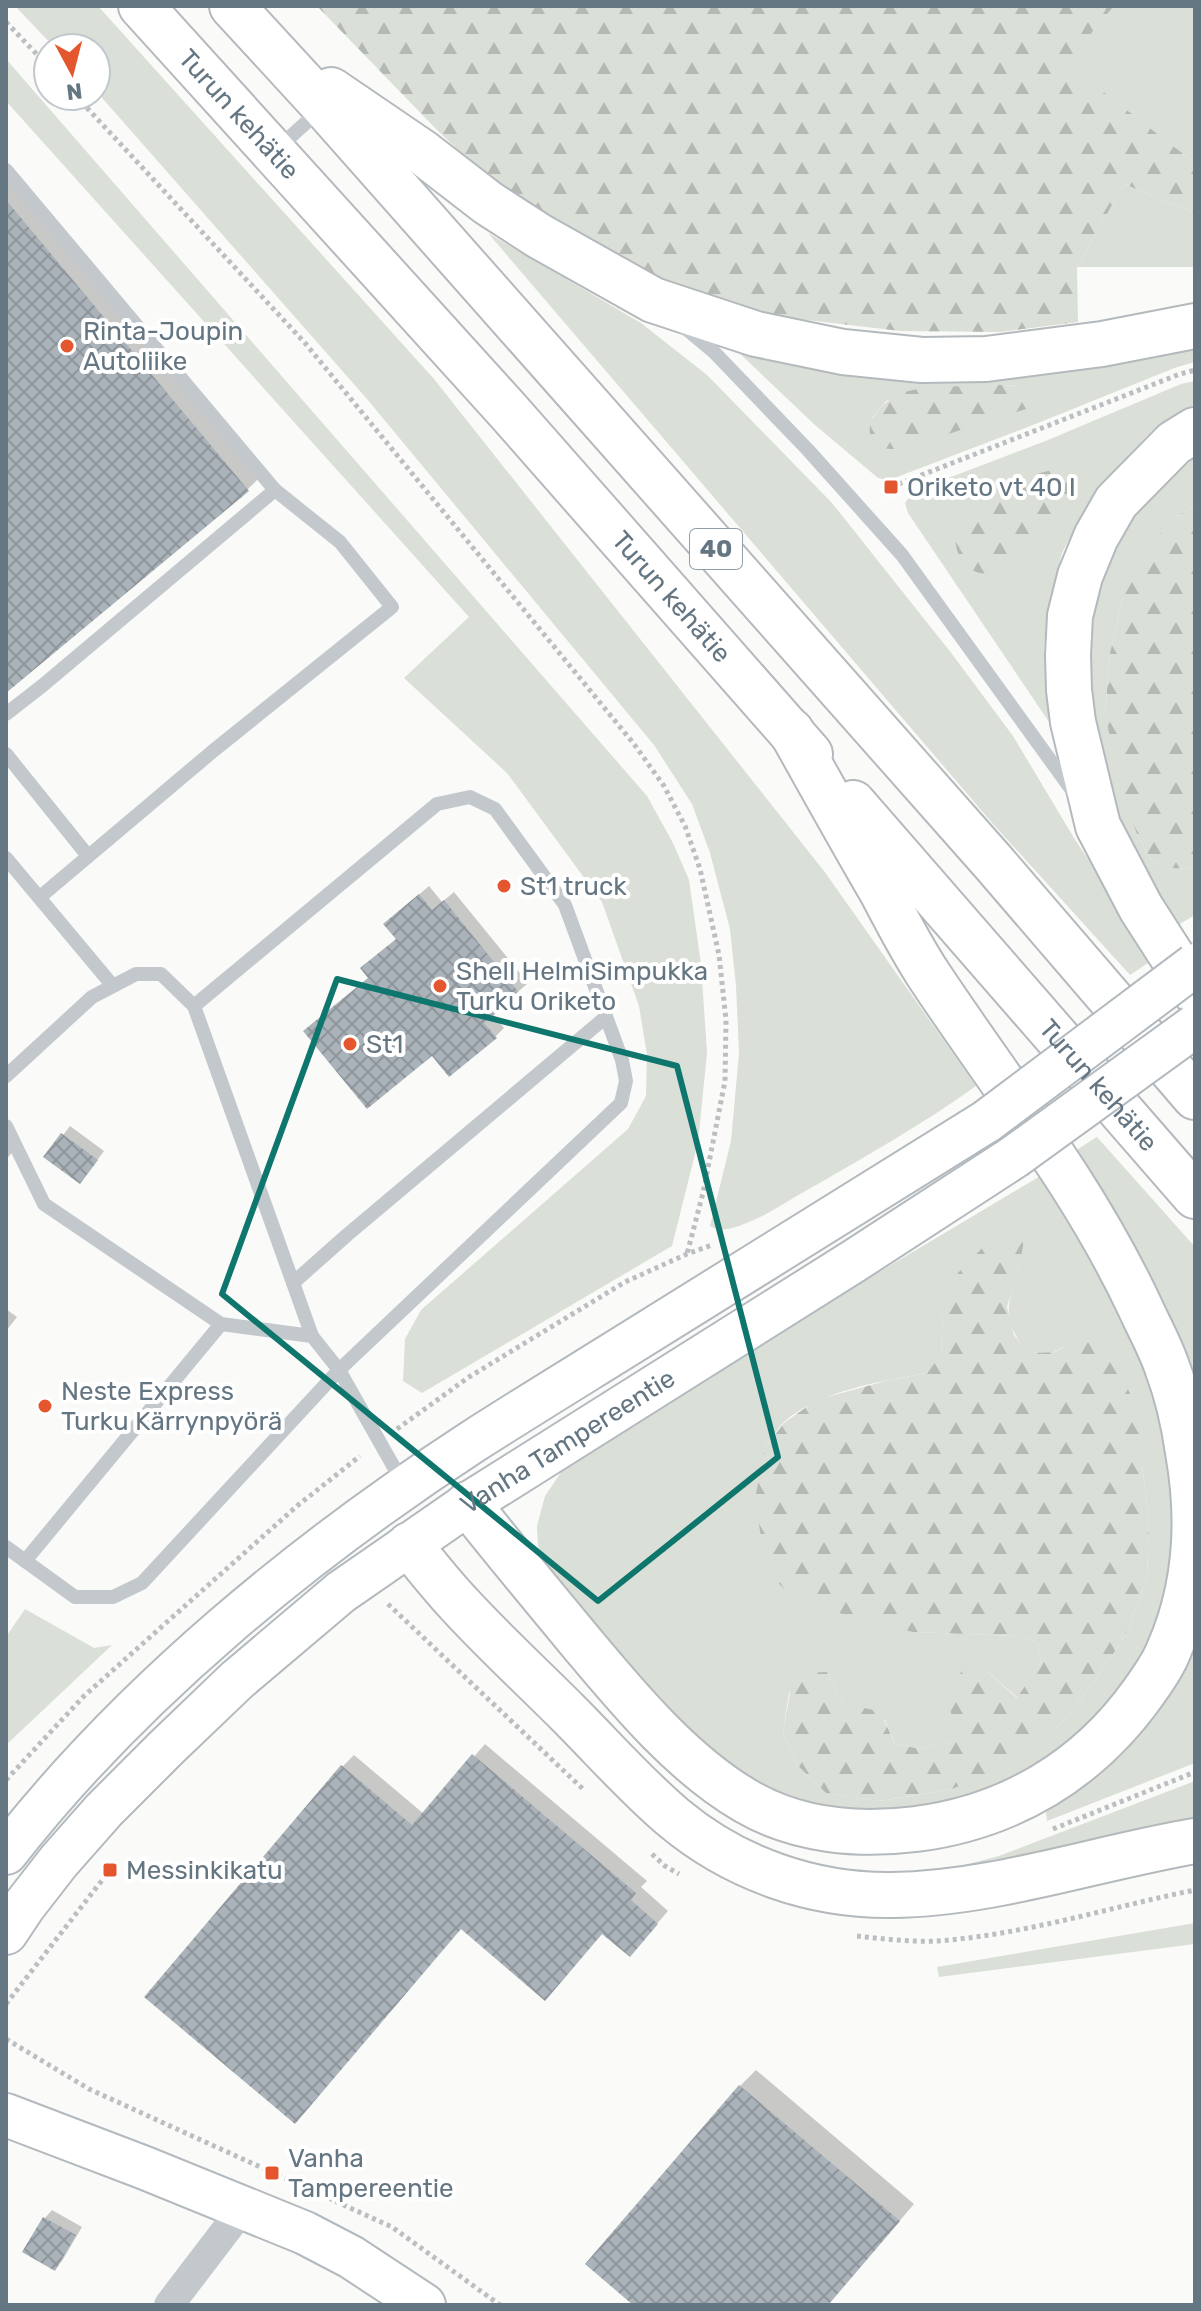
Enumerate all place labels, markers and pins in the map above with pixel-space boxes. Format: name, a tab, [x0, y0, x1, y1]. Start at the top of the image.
place label: Rinta-Joupin Autoliike	[83, 316, 243, 377]
marker: Rinta-Joupin Autoliike	[58, 337, 76, 355]
place label: Oriketo vt 40 I	[907, 472, 1076, 503]
marker: Oriketo vt 40 I	[882, 478, 900, 496]
place label: St1 truck	[520, 871, 627, 902]
marker: St1 truck	[495, 877, 513, 895]
place label: Shell HelmiSimpukka Turku Oriketo	[456, 956, 708, 1017]
marker: Shell HelmiSimpukka Turku Oriketo	[431, 977, 449, 995]
place label: St1	[366, 1029, 403, 1060]
marker: St1	[341, 1035, 359, 1053]
place label: Neste Express Turku Kärrynpyörä	[61, 1376, 282, 1437]
marker: Neste Express Turku Kärrynpyörä	[36, 1397, 54, 1415]
place label: Messinkikatu	[126, 1855, 283, 1886]
marker: Messinkikatu	[101, 1861, 119, 1879]
place label: Vanha Tampereentie	[288, 2143, 454, 2204]
marker: Vanha Tampereentie	[263, 2164, 281, 2182]

